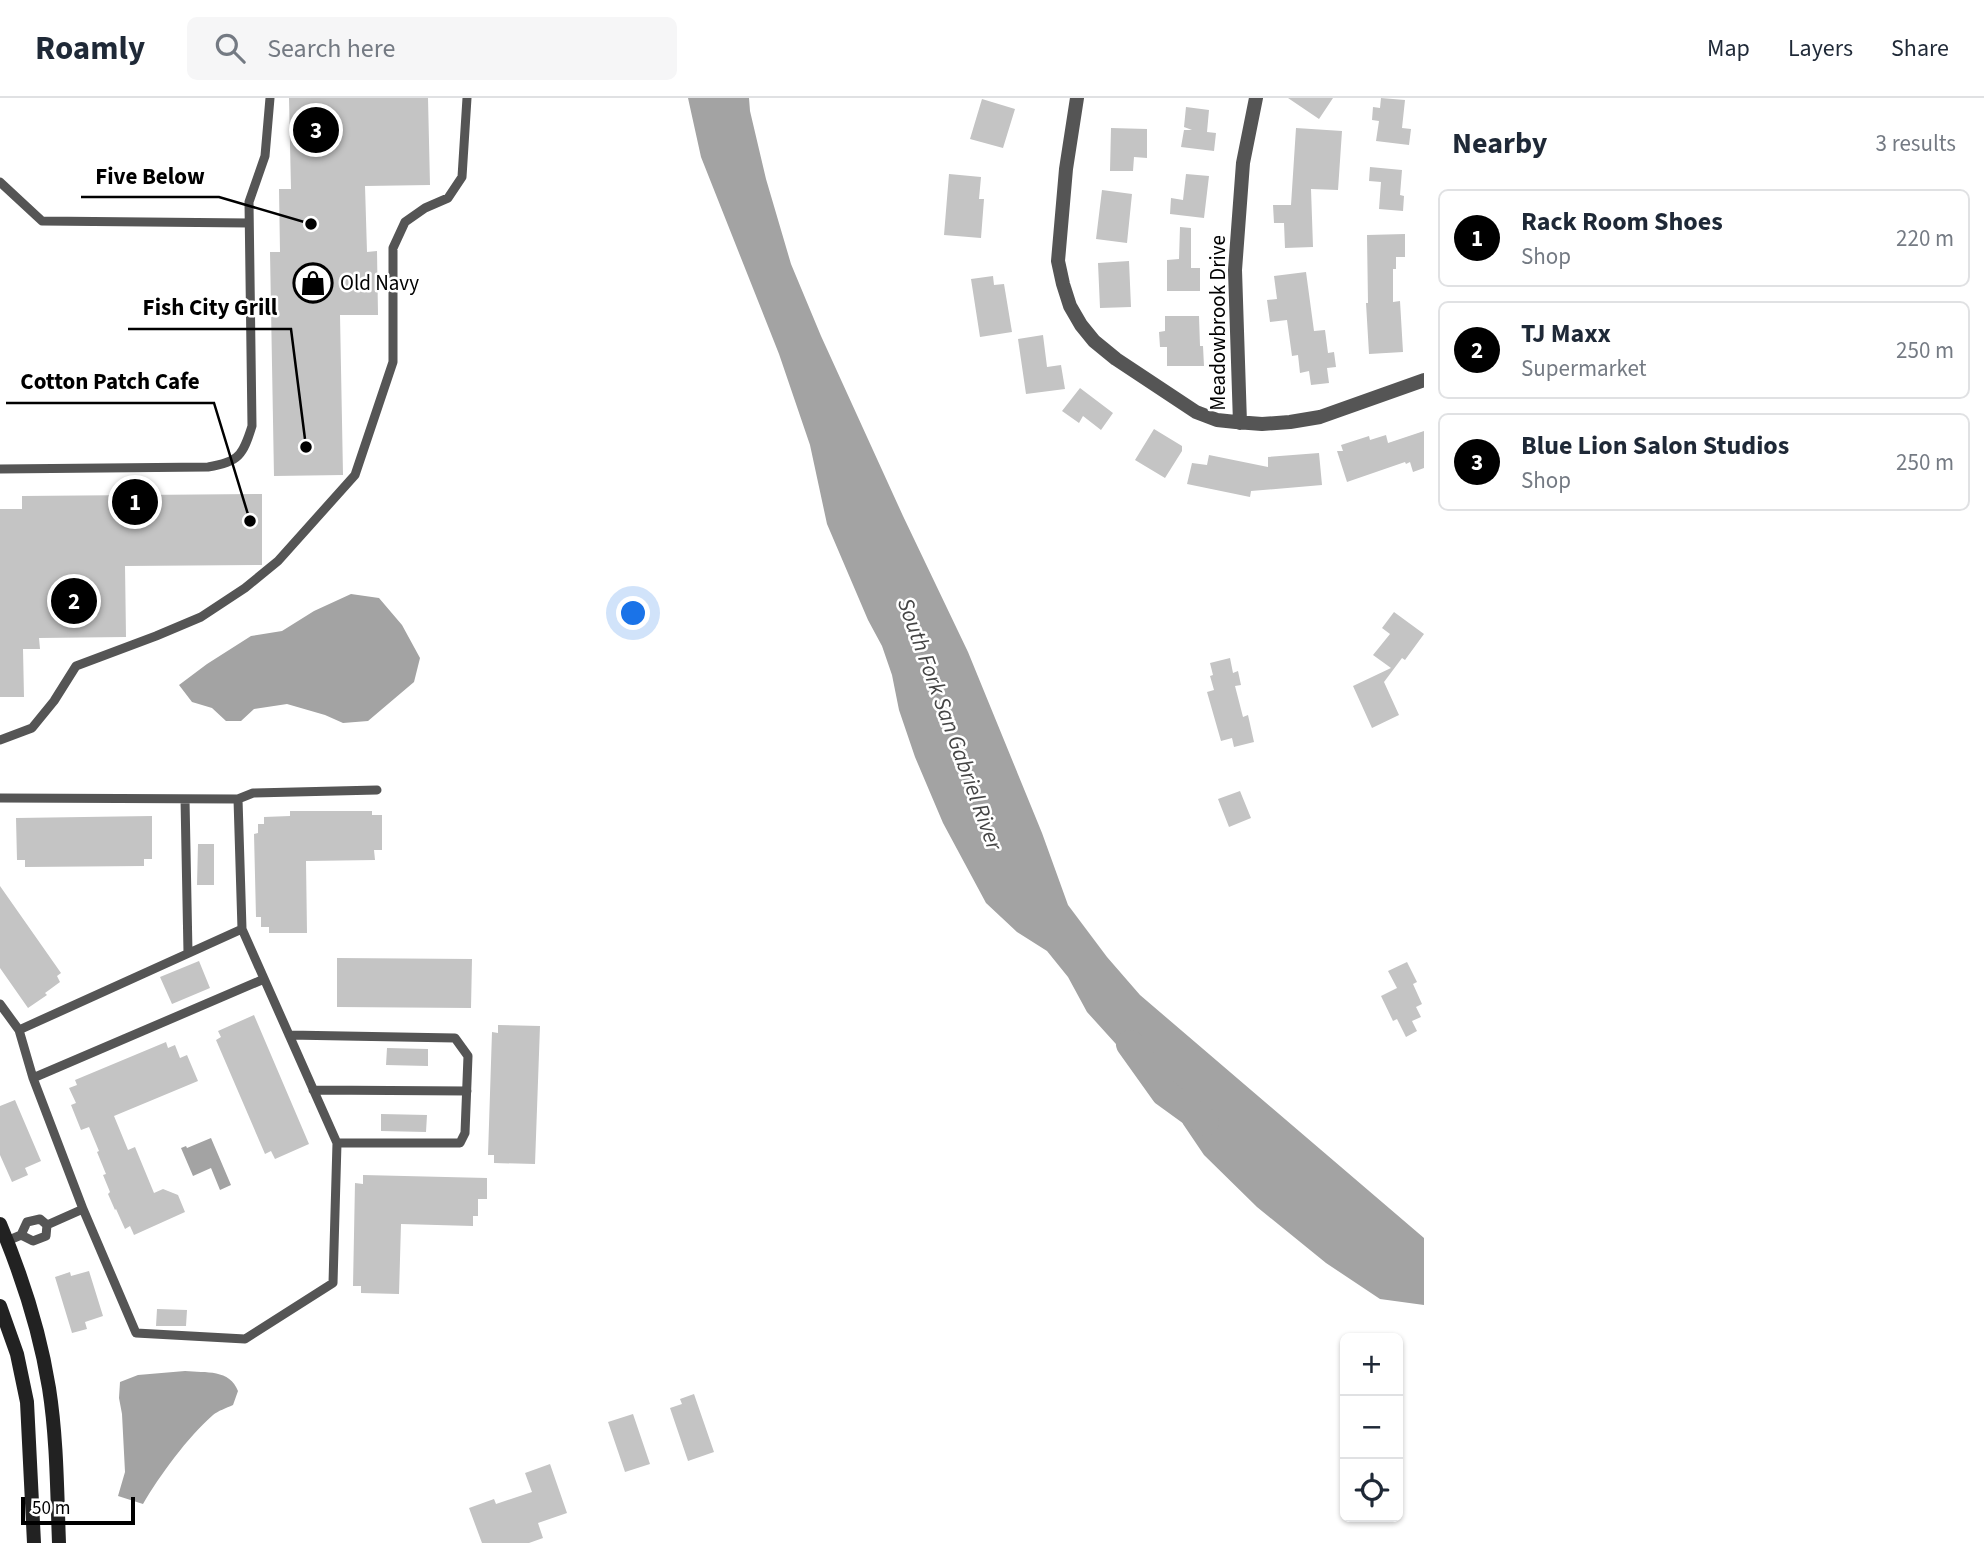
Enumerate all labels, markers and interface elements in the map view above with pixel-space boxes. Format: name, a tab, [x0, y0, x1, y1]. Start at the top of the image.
search box	[187, 17, 677, 80]
text: Roamly	[35, 25, 145, 72]
icon: search	[211, 29, 249, 67]
text: Search here	[267, 30, 395, 67]
text: Map	[1707, 31, 1750, 66]
text: Layers	[1788, 31, 1853, 66]
text: Share	[1891, 31, 1949, 66]
pin: 3	[293, 104, 339, 156]
text: Nearby	[1452, 122, 1547, 165]
text: 3 results	[1876, 127, 1956, 160]
callout: Five Below	[81, 153, 219, 197]
text: Five Below	[95, 160, 205, 193]
text: Rack Room Shoes	[1521, 203, 1723, 240]
text: 1	[1471, 222, 1483, 255]
text: 220 m	[1896, 222, 1954, 255]
street label: Meadowbrook Drive	[1203, 235, 1233, 411]
text: Shop	[1521, 240, 1571, 273]
shop icon: Old Navy	[292, 262, 334, 304]
place label: Old Navy	[340, 268, 419, 298]
callout: Fish City Grill	[128, 285, 291, 329]
text: Fish City Grill	[143, 291, 278, 324]
text: TJ Maxx	[1521, 315, 1611, 352]
text: 2	[1471, 334, 1483, 367]
text: 250 m	[1896, 334, 1954, 367]
text: Supermarket	[1521, 352, 1647, 385]
callout: Cotton Patch Cafe	[6, 359, 214, 403]
text: Cotton Patch Cafe	[20, 365, 200, 398]
text: Blue Lion Salon Studios	[1521, 427, 1789, 464]
text: 3	[1471, 446, 1483, 479]
text: 250 m	[1896, 446, 1954, 479]
text: Shop	[1521, 464, 1571, 497]
pin: 1	[112, 476, 158, 528]
pin: 2	[51, 575, 97, 627]
water label: South Fork San Gabriel River	[889, 593, 1011, 856]
your location	[616, 596, 650, 630]
map controls	[1340, 1333, 1403, 1522]
button: +	[1340, 1333, 1403, 1396]
button: −	[1340, 1396, 1403, 1459]
button: locate	[1340, 1459, 1403, 1522]
scale bar	[21, 1494, 135, 1526]
text: 50 m	[32, 1495, 70, 1522]

